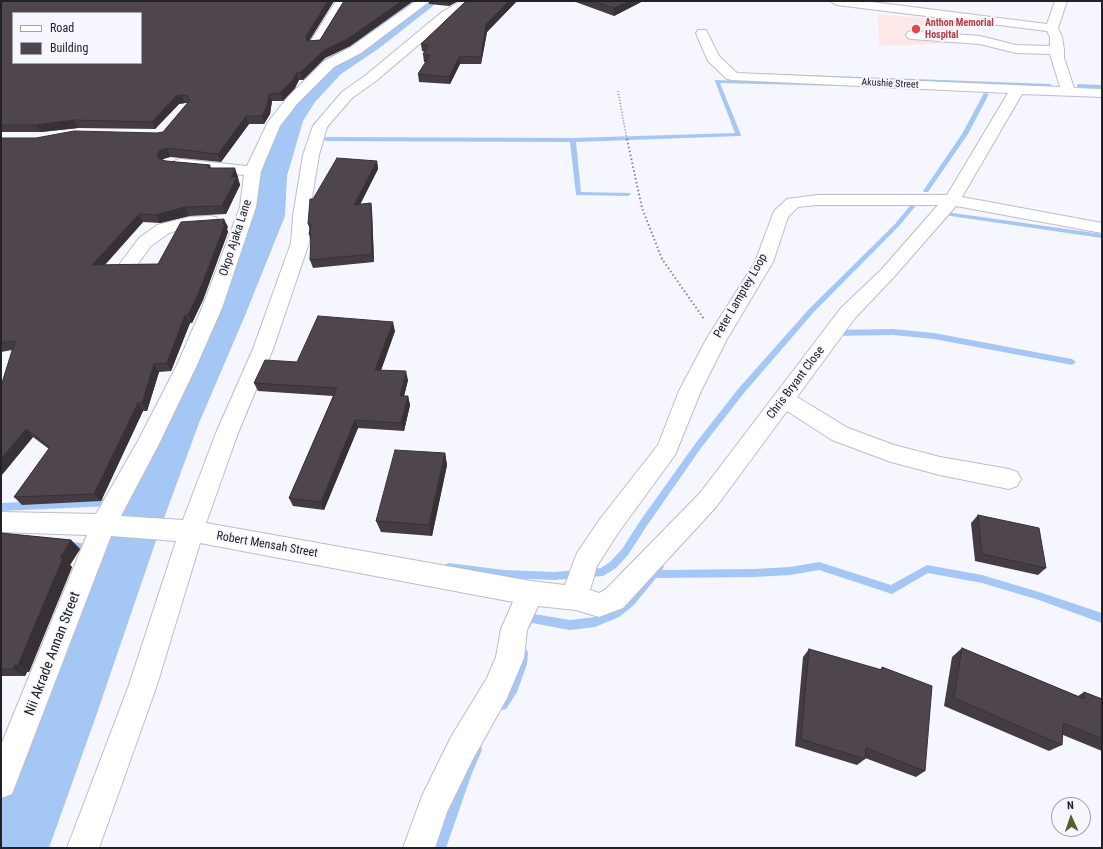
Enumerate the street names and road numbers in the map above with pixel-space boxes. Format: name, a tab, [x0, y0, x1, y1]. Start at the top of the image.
street label: Akushie Street	[861, 77, 919, 91]
street label: Okpo Ajaka Lane	[217, 198, 255, 278]
street label: Peter Lamptey Loop	[711, 251, 771, 341]
street label: Chris Bryant Close	[764, 344, 828, 422]
street label: Robert Mensah Street	[215, 529, 319, 561]
street label: Nii Akrade Annan Street	[22, 590, 84, 718]

